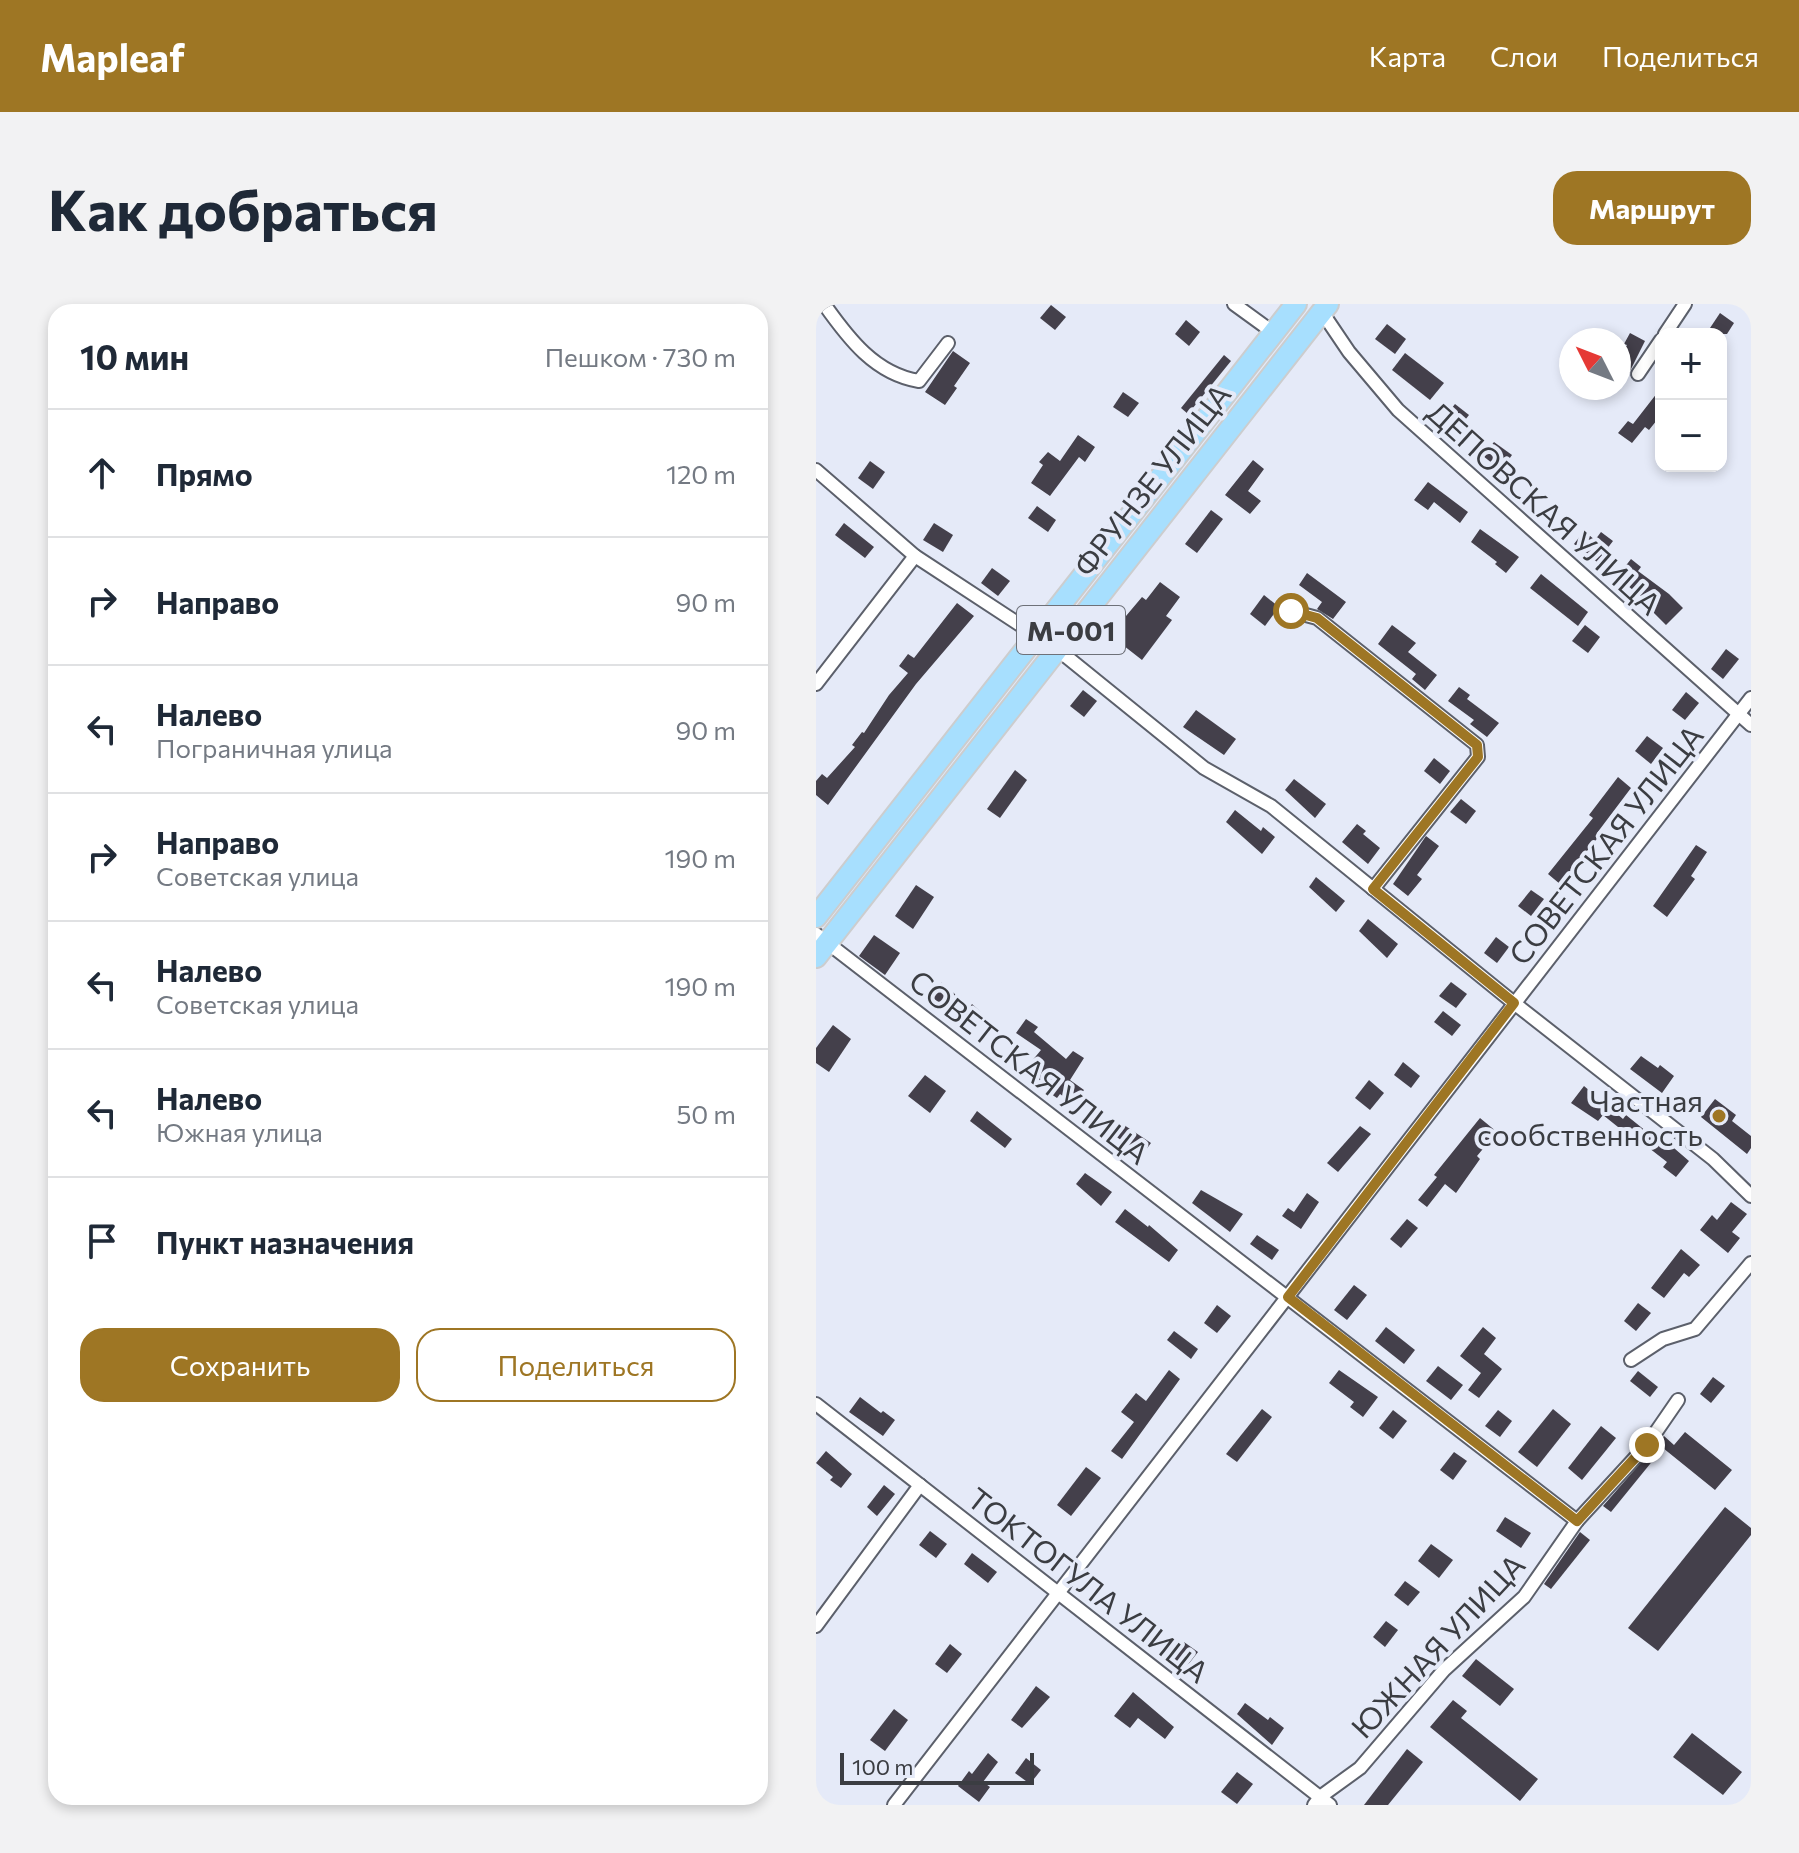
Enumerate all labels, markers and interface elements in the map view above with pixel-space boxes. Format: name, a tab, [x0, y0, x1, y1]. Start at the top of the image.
text: Mapleaf	[40, 33, 185, 80]
text: Карта	[1369, 39, 1446, 73]
text: Слои	[1490, 39, 1558, 73]
text: Поделиться	[1602, 39, 1759, 73]
button: Маршрут	[1553, 171, 1751, 245]
text: Как добраться	[48, 174, 438, 243]
north arrow	[1559, 328, 1631, 400]
map controls	[1655, 328, 1727, 472]
button: +	[1655, 328, 1727, 400]
text: 10 мин	[80, 335, 189, 377]
text: Пешком · 730 m	[545, 341, 736, 372]
street label: ФРУНЗЕ УЛИЦА	[1064, 376, 1238, 582]
street label: ДЕПОВСКАЯ УЛИЦА	[1421, 393, 1669, 621]
button: −	[1655, 400, 1727, 472]
icon: ahead	[80, 451, 124, 495]
text: Прямо	[156, 455, 253, 492]
text: 120 m	[666, 458, 736, 489]
icon: right	[80, 579, 124, 623]
text: Направо	[156, 583, 279, 620]
text: 90 m	[676, 586, 736, 617]
route start	[1273, 593, 1309, 629]
road number: M-001	[1017, 606, 1125, 654]
text: Налево	[156, 695, 262, 732]
icon: left	[80, 707, 124, 751]
text: 90 m	[676, 714, 736, 745]
street label: СОВЕТСКАЯ УЛИЦА	[1500, 717, 1710, 971]
text: Пограничная улица	[156, 732, 393, 763]
text: Направо	[156, 823, 279, 860]
icon: right	[80, 835, 124, 879]
text: 190 m	[664, 842, 736, 873]
text: Советская улица	[156, 860, 359, 891]
text: Налево	[156, 951, 262, 988]
street label: СОВЕТСКАЯ УЛИЦА	[903, 961, 1157, 1171]
icon: left	[80, 963, 124, 1007]
text: 190 m	[664, 970, 736, 1001]
text: Советская улица	[156, 988, 359, 1019]
text: Налево	[156, 1079, 262, 1116]
place label: Частная сообственность	[1477, 1081, 1703, 1152]
icon: left	[80, 1091, 124, 1135]
text: 50 m	[676, 1098, 736, 1129]
marker: Частная сообственность	[1710, 1107, 1728, 1125]
text: Южная улица	[156, 1116, 323, 1147]
icon: arrive	[80, 1219, 124, 1263]
text: Пункт назначения	[156, 1223, 414, 1260]
button: Сохранить	[80, 1328, 400, 1402]
button: Поделиться	[416, 1328, 736, 1402]
route end	[1629, 1427, 1665, 1463]
street label: ТОКТОГУЛА УЛИЦА	[961, 1478, 1217, 1690]
street label: ЮЖНАЯ УЛИЦА	[1342, 1545, 1532, 1745]
scale bar	[840, 1749, 1034, 1785]
text: 100 m	[852, 1753, 914, 1780]

